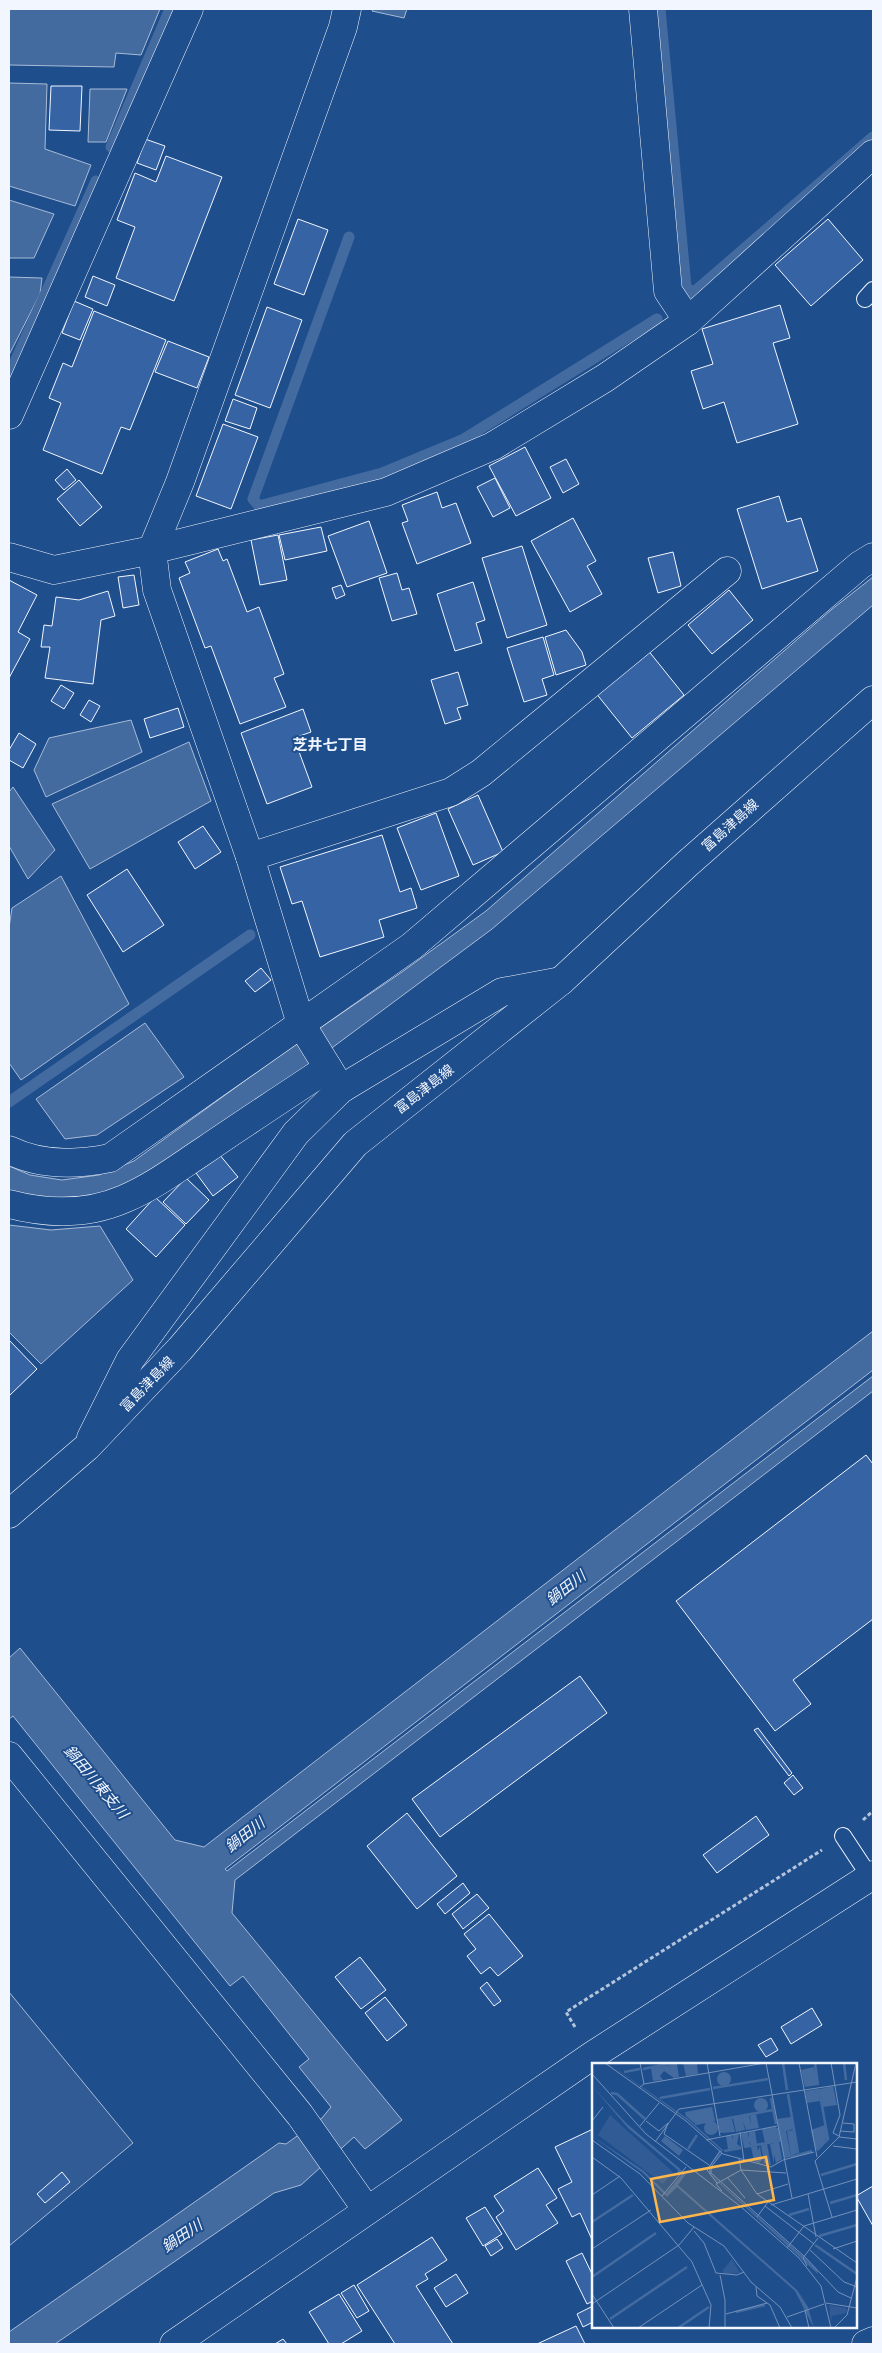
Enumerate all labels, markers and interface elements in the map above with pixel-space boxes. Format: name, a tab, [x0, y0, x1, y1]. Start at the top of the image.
district label: 芝井七丁目	[292, 736, 368, 754]
street label: 富島津島線	[699, 796, 761, 854]
street label: 富島津島線	[391, 1061, 457, 1117]
street label: 富島津島線	[117, 1353, 177, 1415]
water label: 鍋田川	[543, 1566, 591, 1609]
water label: 鍋田川東支川	[60, 1742, 133, 1824]
water label: 鍋田川	[222, 1813, 270, 1856]
inset map	[592, 2063, 857, 2328]
water label: 鍋田川	[158, 2215, 207, 2256]

